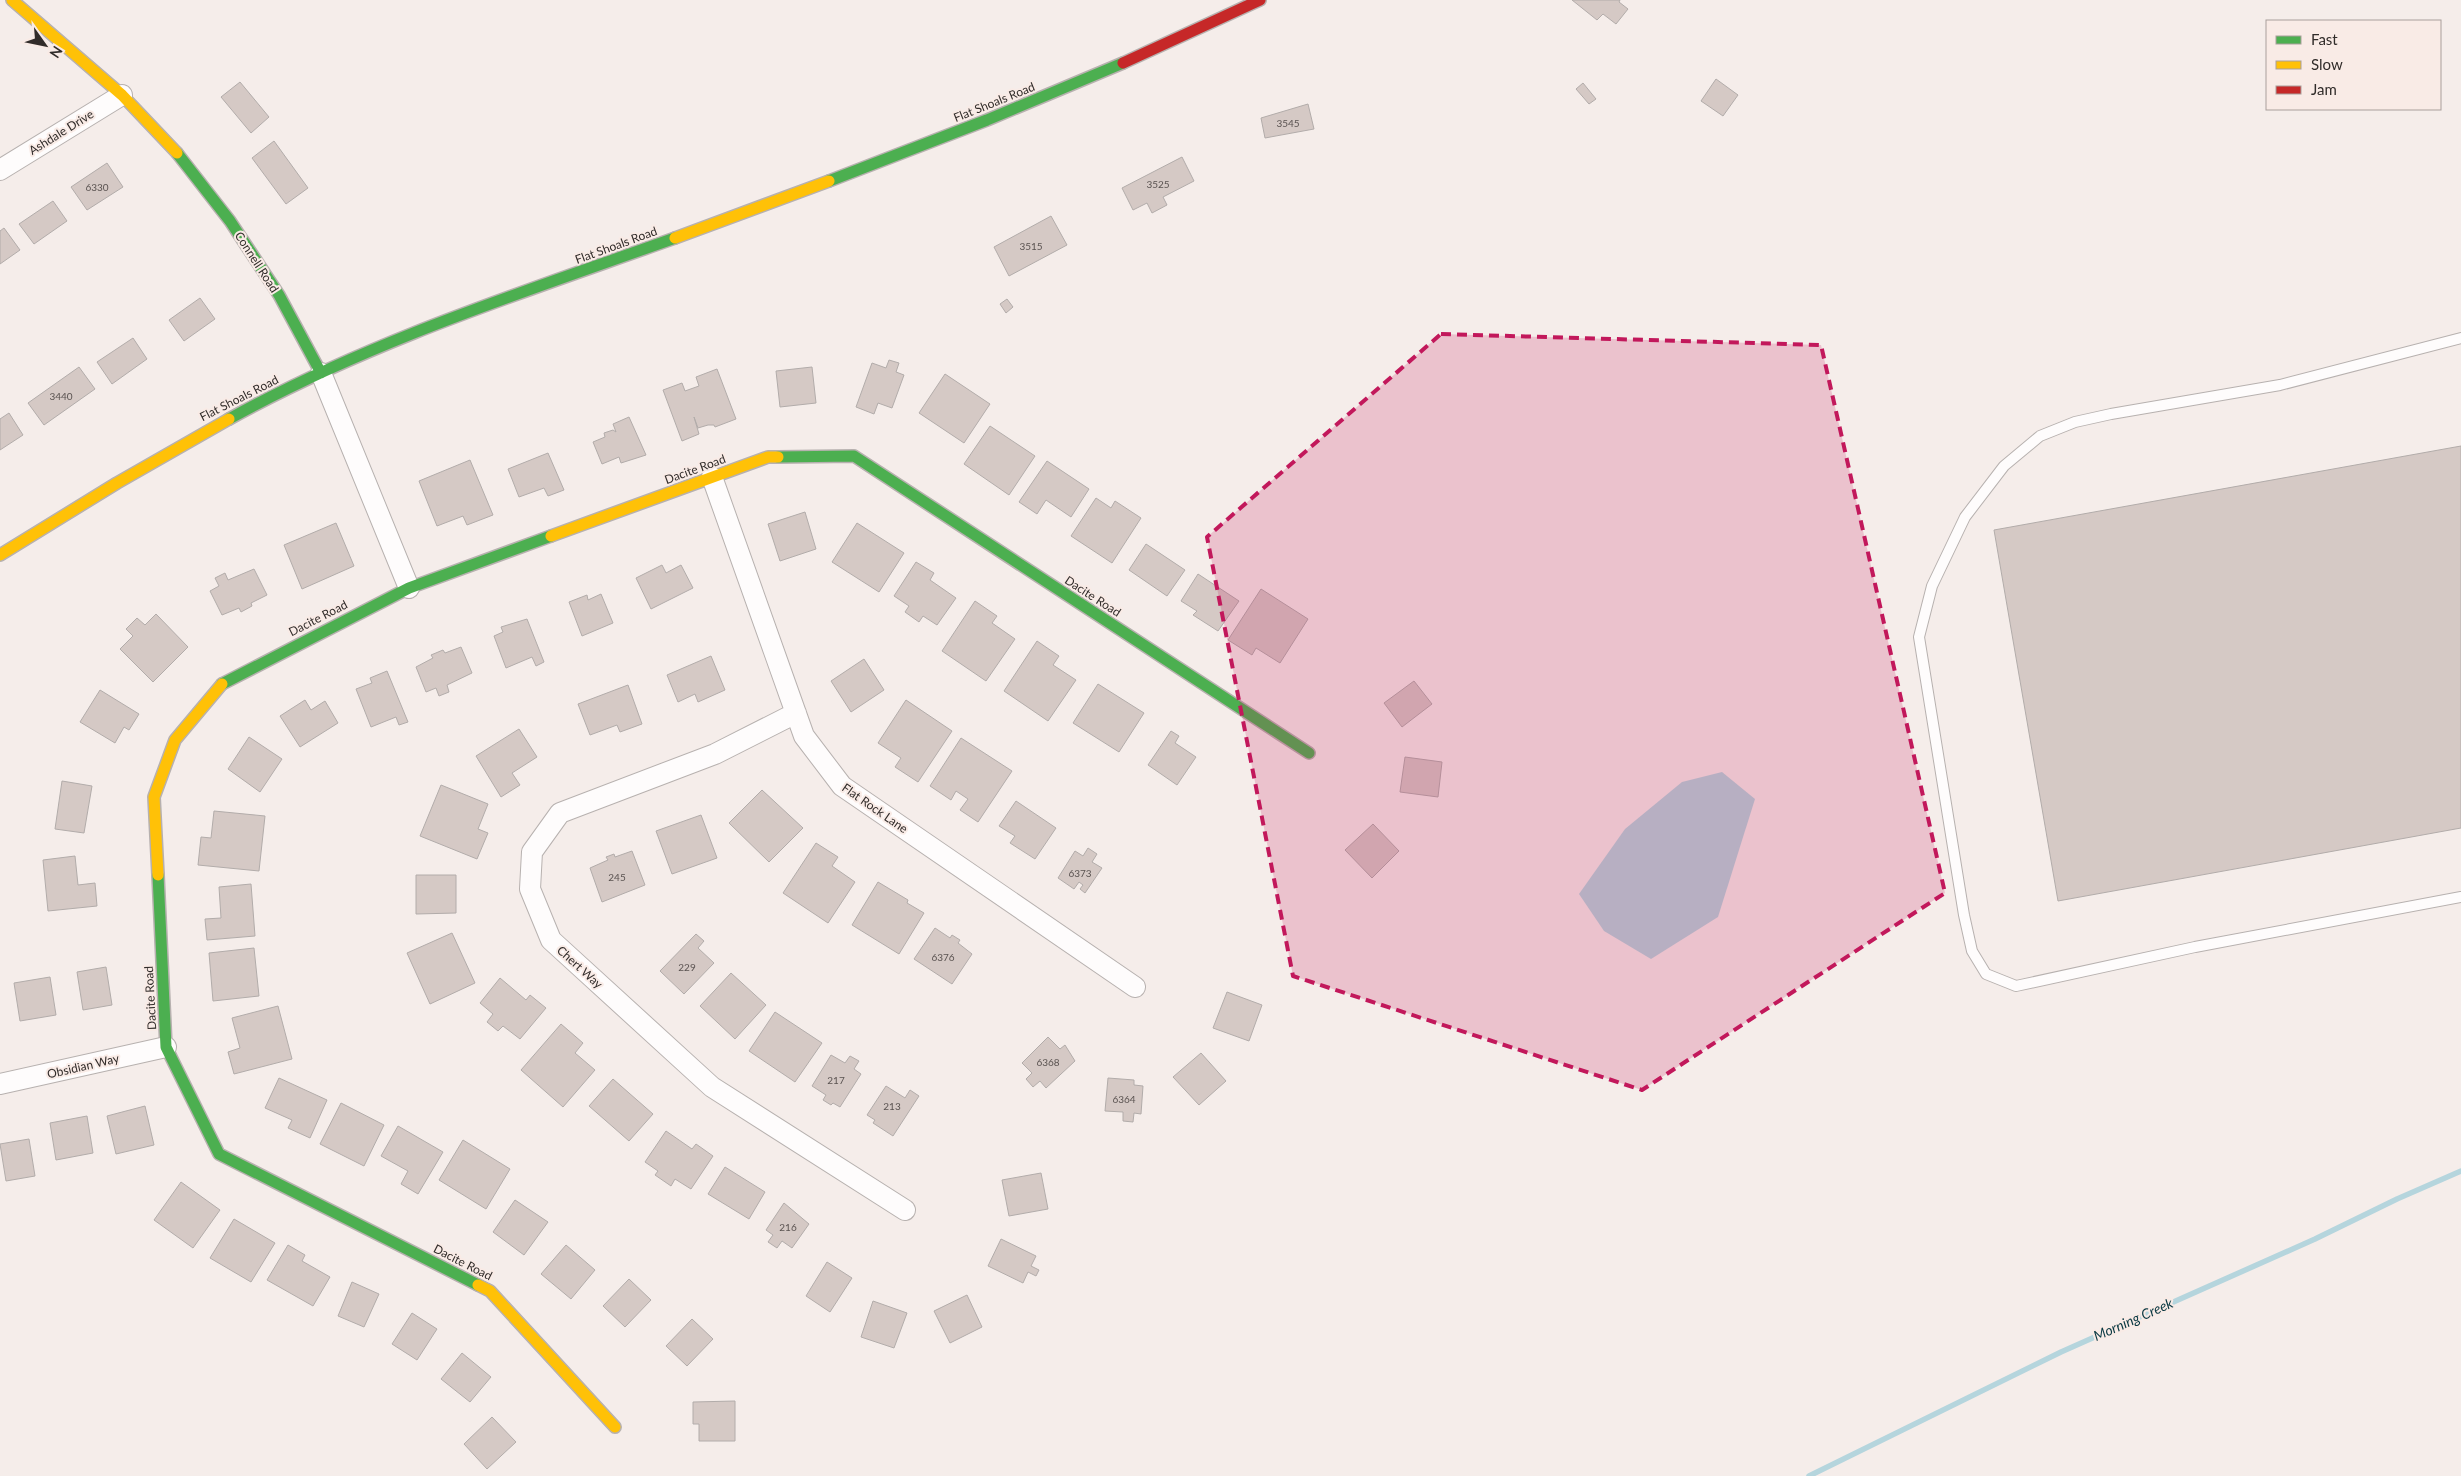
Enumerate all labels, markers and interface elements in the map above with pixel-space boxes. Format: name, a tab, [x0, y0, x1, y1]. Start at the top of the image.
north arrow	[20, 20, 70, 70]
legend	[2266, 20, 2441, 110]
text: Fast	[2311, 30, 2338, 48]
text: N	[46, 43, 66, 62]
text: Slow	[2311, 55, 2343, 73]
street label: Flat Shoals Road	[951, 79, 1037, 125]
text: Jam	[2311, 80, 2337, 98]
street label: Ashdale Drive	[26, 106, 96, 158]
house number: 3545	[1276, 117, 1300, 129]
house number: 3525	[1146, 178, 1170, 190]
house number: 6330	[85, 181, 109, 193]
street label: Flat Shoals Road	[573, 223, 659, 267]
street label: Connell Road	[232, 229, 282, 295]
house number: 3515	[1019, 240, 1043, 252]
street label: Flat Shoals Road	[197, 372, 281, 424]
house number: 3440	[49, 390, 73, 402]
street label: Dacite Road	[662, 451, 728, 487]
street label: Dacite Road	[1062, 572, 1124, 620]
street label: Dacite Road	[286, 597, 350, 639]
street label: Flat Rock Lane	[839, 780, 911, 836]
house number: 6373	[1068, 867, 1092, 879]
house number: 245	[608, 871, 626, 883]
street label: Chert Way	[554, 943, 607, 992]
house number: 6376	[931, 951, 955, 963]
house number: 229	[678, 961, 696, 973]
street label: Dacite Road	[141, 966, 159, 1030]
street label: Obsidian Way	[46, 1050, 121, 1082]
house number: 6368	[1036, 1056, 1060, 1068]
house number: 217	[827, 1074, 845, 1086]
house number: 6364	[1112, 1093, 1136, 1105]
house number: 213	[883, 1100, 901, 1112]
house number: 216	[779, 1221, 797, 1233]
street label: Dacite Road	[431, 1241, 495, 1283]
water label: Morning Creek	[2091, 1294, 2176, 1344]

